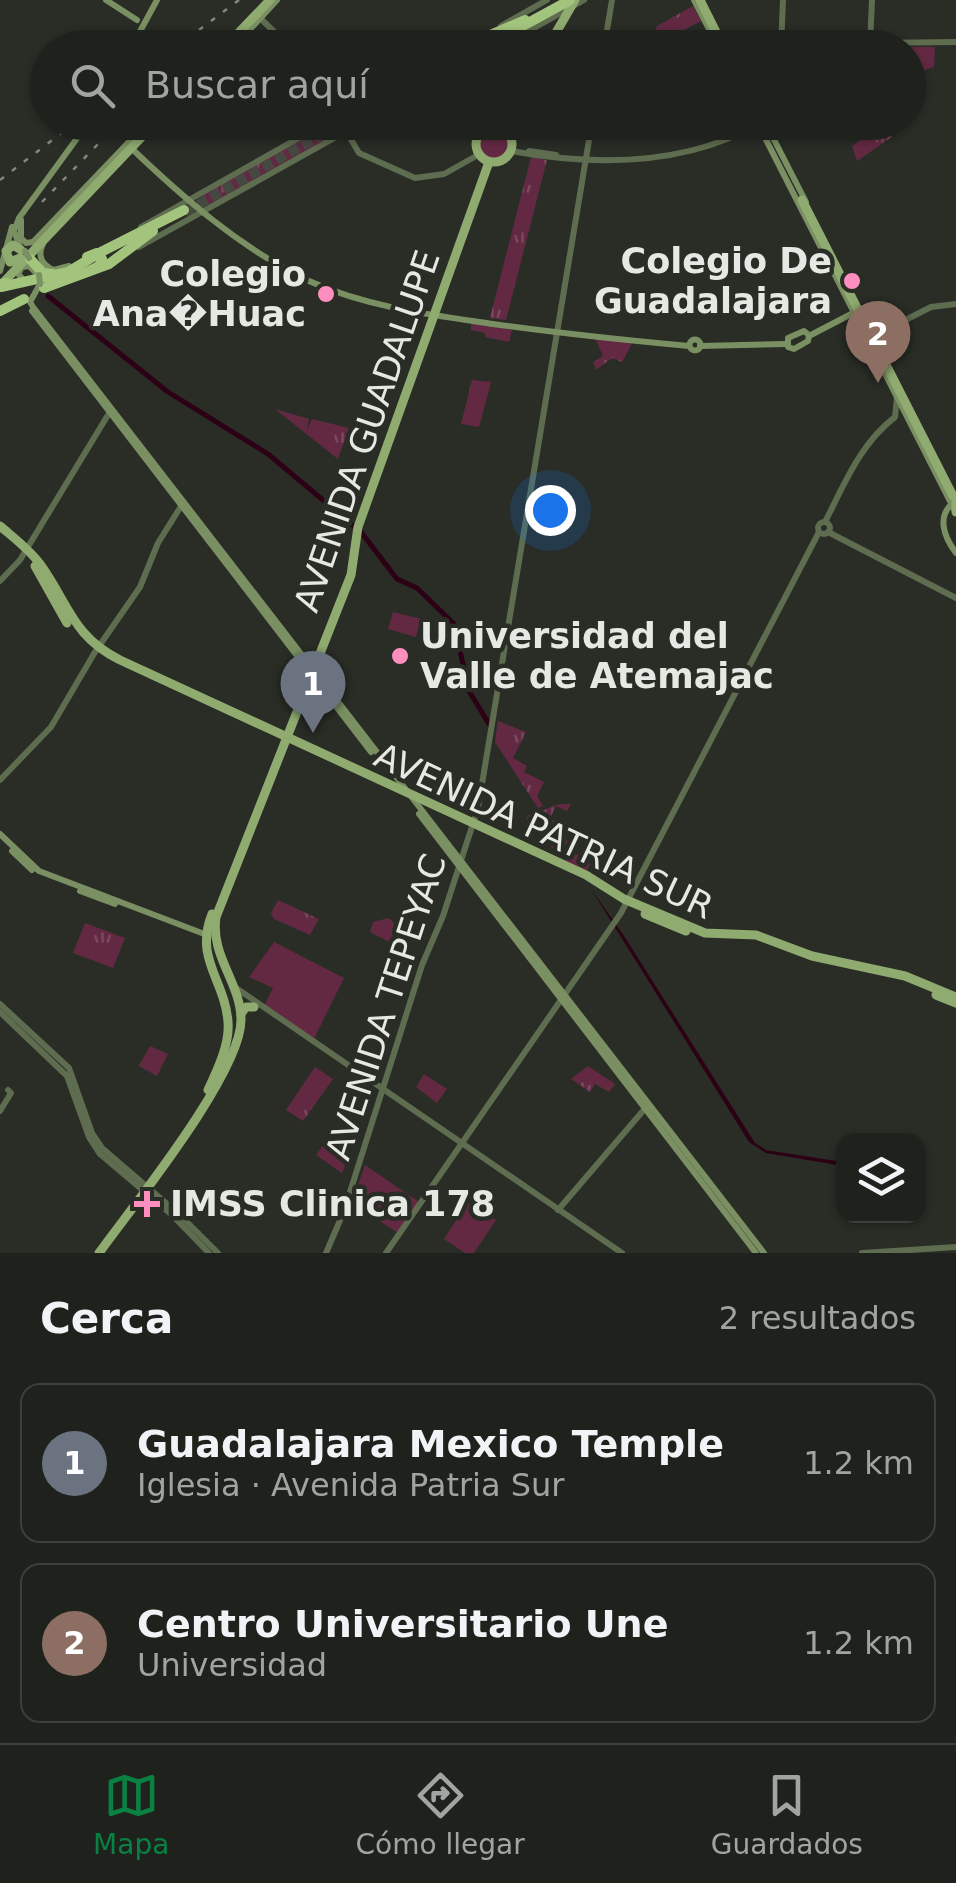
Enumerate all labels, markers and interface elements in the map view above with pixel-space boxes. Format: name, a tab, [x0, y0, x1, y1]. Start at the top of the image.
search box	[30, 30, 926, 140]
icon: search	[65, 58, 120, 113]
text: Buscar aquí	[145, 63, 369, 107]
place label: Colegio De Guadalajara	[594, 241, 832, 321]
street label: AVENIDA GUADALUPE	[286, 245, 448, 617]
place label: Colegio Ana�Huac	[93, 254, 306, 334]
marker: Colegio De Guadalajara	[841, 270, 863, 292]
marker: Colegio Ana�Huac	[315, 283, 337, 305]
pin: 2	[846, 300, 910, 383]
your location	[525, 485, 576, 536]
place label: Universidad del Valle de Atemajac	[420, 616, 774, 696]
marker: Universidad del Valle de Atemajac	[389, 645, 411, 667]
pin: 1	[280, 650, 346, 733]
street label: AVENIDA PATRIA SUR	[368, 735, 720, 927]
street label: AVENIDA TEPEYAC	[318, 849, 454, 1165]
map controls	[836, 1133, 926, 1223]
button: layers	[836, 1133, 926, 1223]
place label: IMSS Clinica 178	[170, 1184, 495, 1224]
marker: IMSS Clinica 178	[134, 1191, 160, 1217]
text: Cerca	[40, 1294, 173, 1343]
text: 2 resultados	[719, 1299, 916, 1337]
text: Guadalajara Mexico Temple	[137, 1422, 724, 1466]
text: 1	[63, 1444, 86, 1482]
text: 1.2 km	[803, 1444, 914, 1482]
text: Iglesia · Avenida Patria Sur	[137, 1466, 565, 1504]
text: Centro Universitario Une	[137, 1602, 668, 1646]
text: 2	[63, 1624, 86, 1662]
text: 1.2 km	[803, 1624, 914, 1662]
text: Universidad	[137, 1646, 327, 1684]
tab: Mapa	[93, 1768, 169, 1861]
tab: Cómo llegar	[355, 1768, 525, 1861]
tab: Guardados	[711, 1768, 863, 1861]

